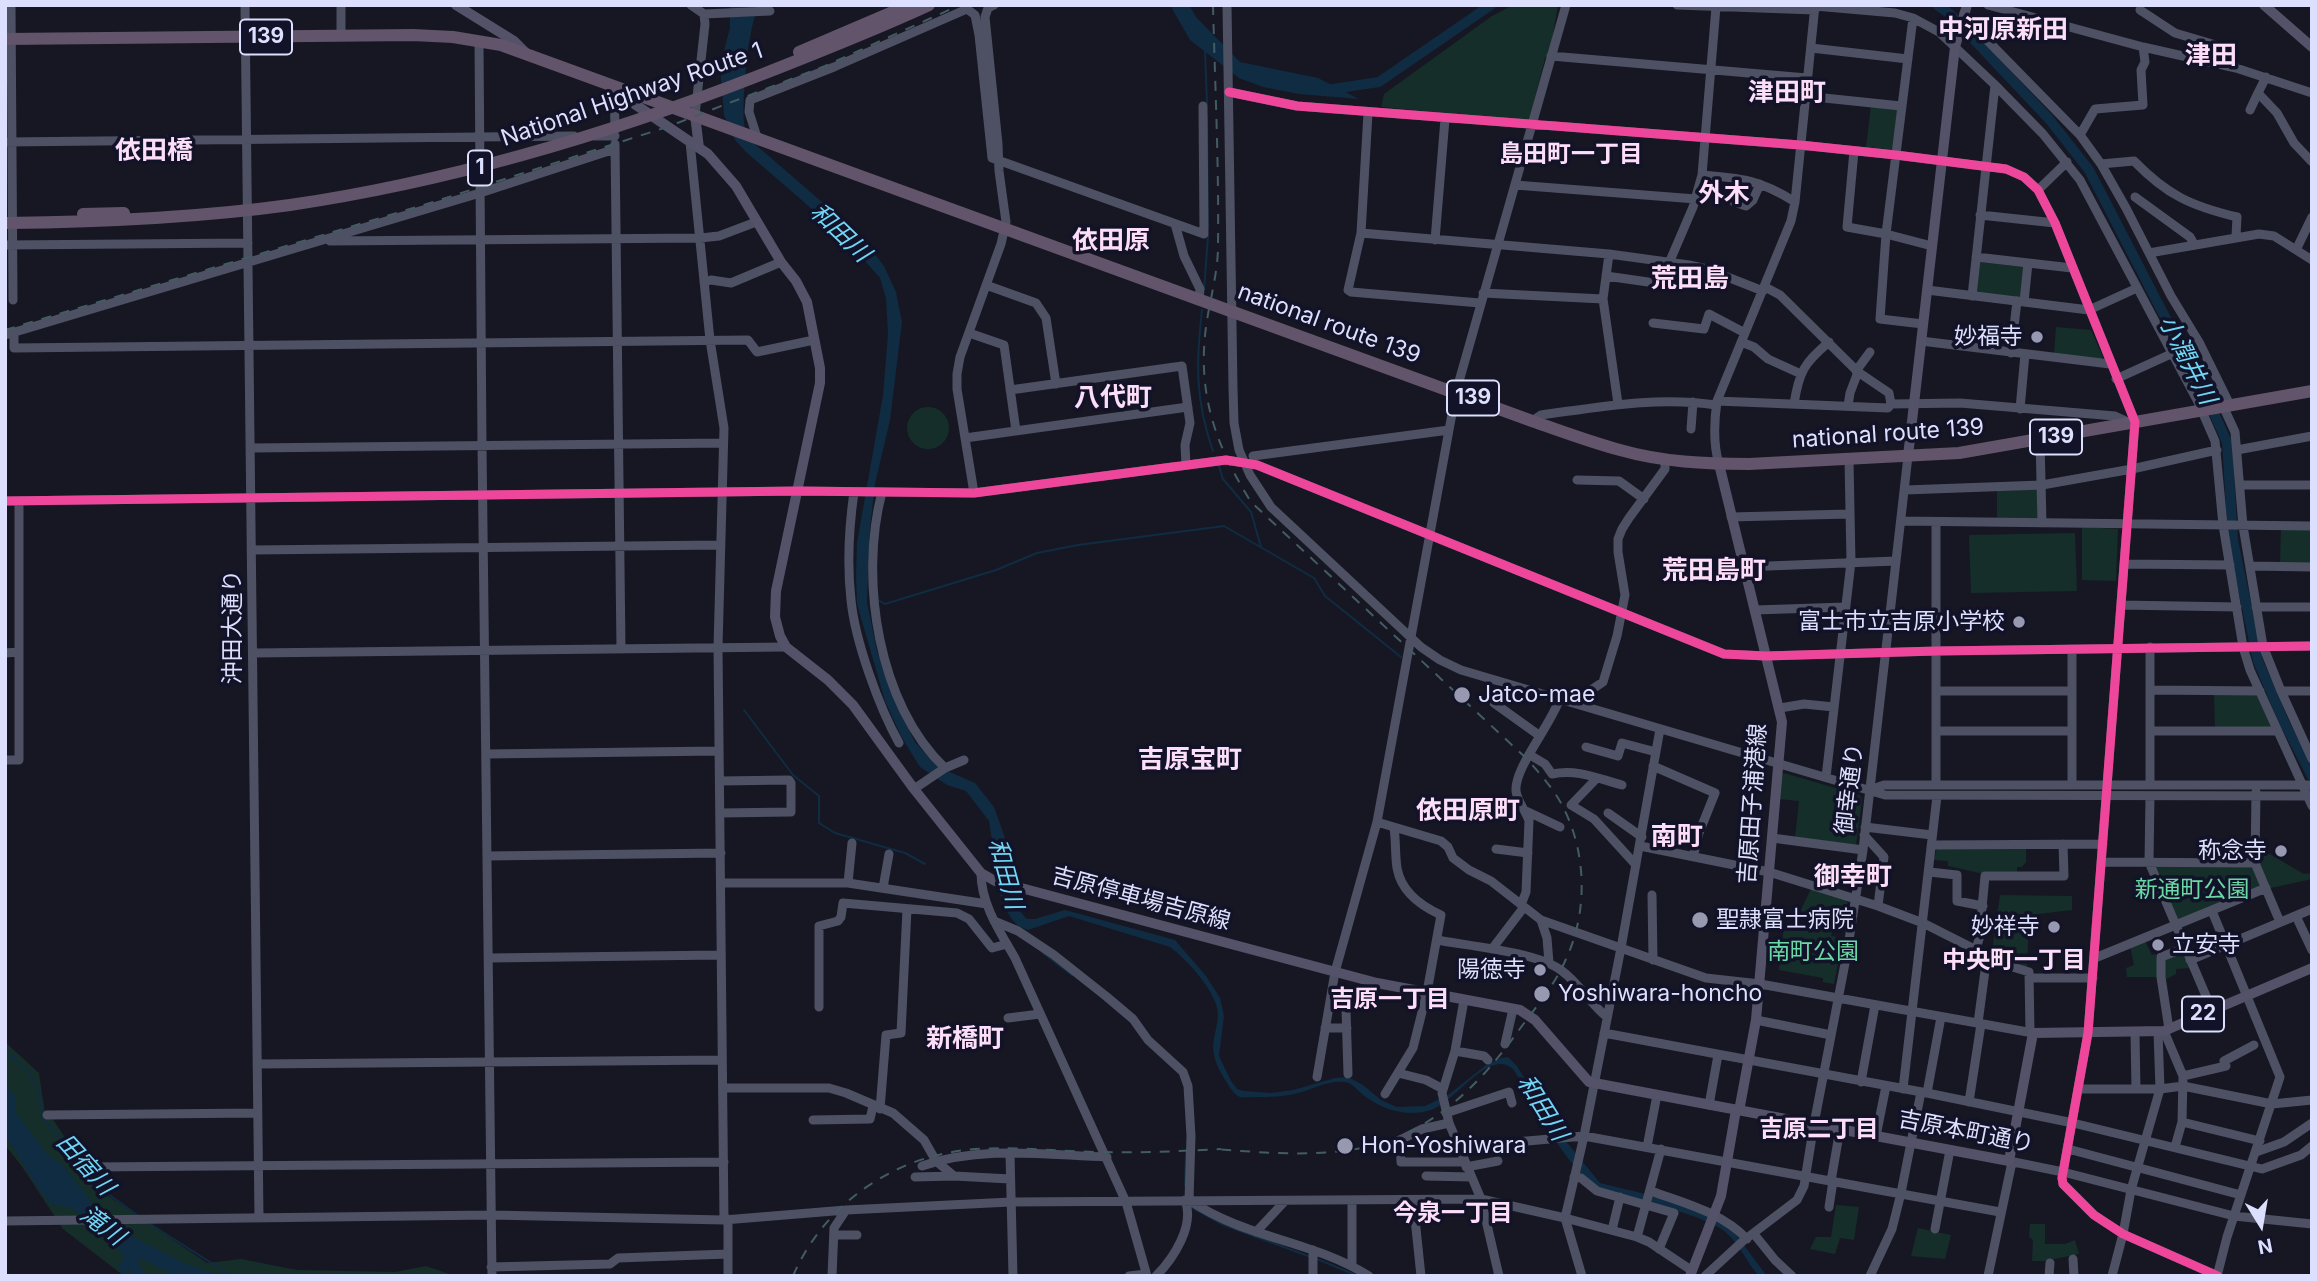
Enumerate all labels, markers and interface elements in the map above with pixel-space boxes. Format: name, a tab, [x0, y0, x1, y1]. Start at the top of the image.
district label: 中河原新田	[1938, 14, 2068, 46]
road number: 139	[240, 20, 292, 54]
street label: National Highway Route 1	[497, 37, 767, 153]
district label: 津田	[2185, 40, 2237, 72]
district label: 津田町	[1748, 77, 1826, 109]
district label: 依田橋	[115, 135, 193, 167]
district label: 島田町一丁目	[1499, 141, 1643, 169]
road number: 1	[468, 150, 492, 186]
district label: 外木	[1698, 178, 1750, 210]
water label: 和田川	[804, 198, 876, 268]
district label: 依田原	[1072, 225, 1150, 257]
district label: 荒田島	[1651, 263, 1729, 295]
street label: national route 139	[1234, 278, 1424, 370]
water label: 小潤井川	[2152, 311, 2222, 409]
place label: 妙福寺	[1954, 323, 2023, 351]
marker: 妙福寺	[2029, 329, 2045, 345]
road number: 139	[1447, 380, 1499, 416]
district label: 八代町	[1074, 382, 1152, 414]
street label: national route 139	[1791, 414, 1985, 454]
road number: 139	[2030, 420, 2082, 454]
district label: 荒田島町	[1662, 555, 1766, 587]
street label: 沖田大通り	[219, 570, 247, 684]
place label: 富士市立吉原小学校	[1798, 608, 2005, 636]
marker: 富士市立吉原小学校	[2011, 614, 2027, 630]
place label: Jatco-mae	[1478, 681, 1595, 709]
marker: Jatco-mae	[1452, 685, 1472, 705]
street label: 吉原田子浦港線	[1734, 723, 1772, 885]
street label: 御幸通り	[1831, 742, 1869, 836]
district label: 吉原宝町	[1138, 744, 1242, 776]
district label: 依田原町	[1416, 795, 1520, 827]
district label: 南町	[1651, 821, 1703, 853]
water label: 和田川	[982, 835, 1028, 913]
place label: 称念寺	[2198, 837, 2267, 865]
marker: 称念寺	[2273, 843, 2289, 859]
district label: 御幸町	[1814, 861, 1892, 893]
street label: 吉原停車場吉原線	[1049, 862, 1233, 936]
park label: 新通町公園	[2135, 876, 2249, 904]
place label: 聖隷富士病院	[1716, 906, 1854, 934]
marker: 聖隷富士病院	[1690, 910, 1710, 930]
place label: 妙祥寺	[1971, 913, 2040, 941]
marker: 妙祥寺	[2046, 919, 2062, 935]
place label: 立安寺	[2172, 931, 2241, 959]
marker: 立安寺	[2150, 937, 2166, 953]
park label: 南町公園	[1767, 938, 1859, 966]
district label: 中央町一丁目	[1942, 947, 2086, 975]
place label: 陽徳寺	[1457, 956, 1526, 984]
marker: 陽徳寺	[1532, 962, 1548, 978]
place label: Yoshiwara-honcho	[1558, 980, 1762, 1008]
marker: Yoshiwara-honcho	[1532, 984, 1552, 1004]
district label: 吉原一丁目	[1330, 986, 1450, 1014]
road number: 22	[2182, 996, 2224, 1032]
district label: 新橋町	[926, 1023, 1004, 1055]
water label: 和田川	[1511, 1070, 1573, 1146]
street label: 吉原本町通り	[1896, 1105, 2036, 1159]
district label: 吉原二丁目	[1759, 1116, 1879, 1144]
water label: 田宿川	[50, 1129, 120, 1201]
place label: Hon-Yoshiwara	[1361, 1132, 1526, 1160]
marker: Hon-Yoshiwara	[1335, 1136, 1355, 1156]
north arrow	[2226, 1190, 2296, 1260]
water label: 滝川	[74, 1200, 130, 1252]
district label: 今泉一丁目	[1393, 1200, 1513, 1228]
text: N	[2256, 1233, 2274, 1259]

